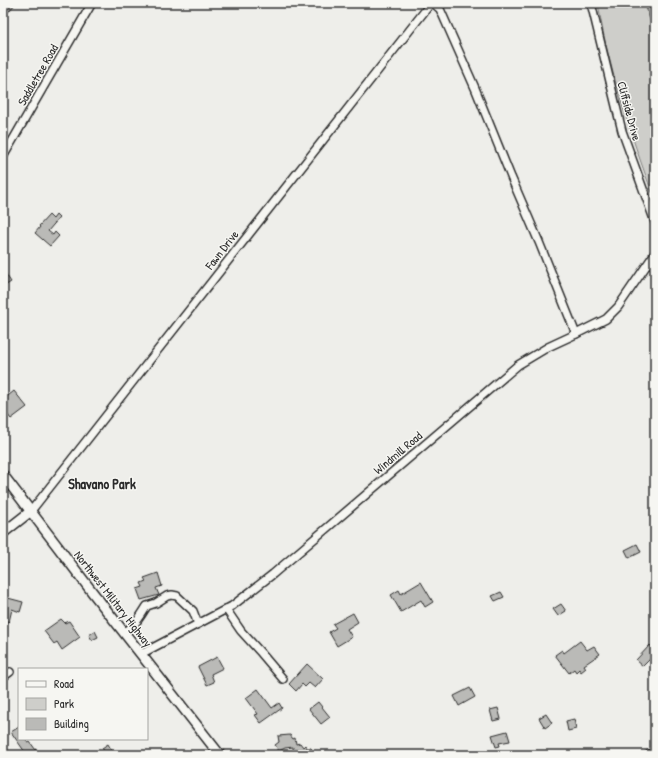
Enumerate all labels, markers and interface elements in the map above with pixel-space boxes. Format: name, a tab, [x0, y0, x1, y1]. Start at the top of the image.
street label: Saddletree Road	[13, 41, 62, 109]
street label: Cliffside Drive	[613, 79, 646, 143]
street label: Fawn Drive	[200, 226, 242, 274]
street label: Windmill Road	[370, 427, 426, 478]
district label: Shavano Park	[68, 474, 136, 493]
street label: Northwest Military Highway	[70, 547, 156, 650]
legend	[18, 668, 148, 740]
text: Road	[54, 675, 74, 692]
text: Park	[54, 695, 74, 712]
text: Building	[54, 715, 89, 732]

